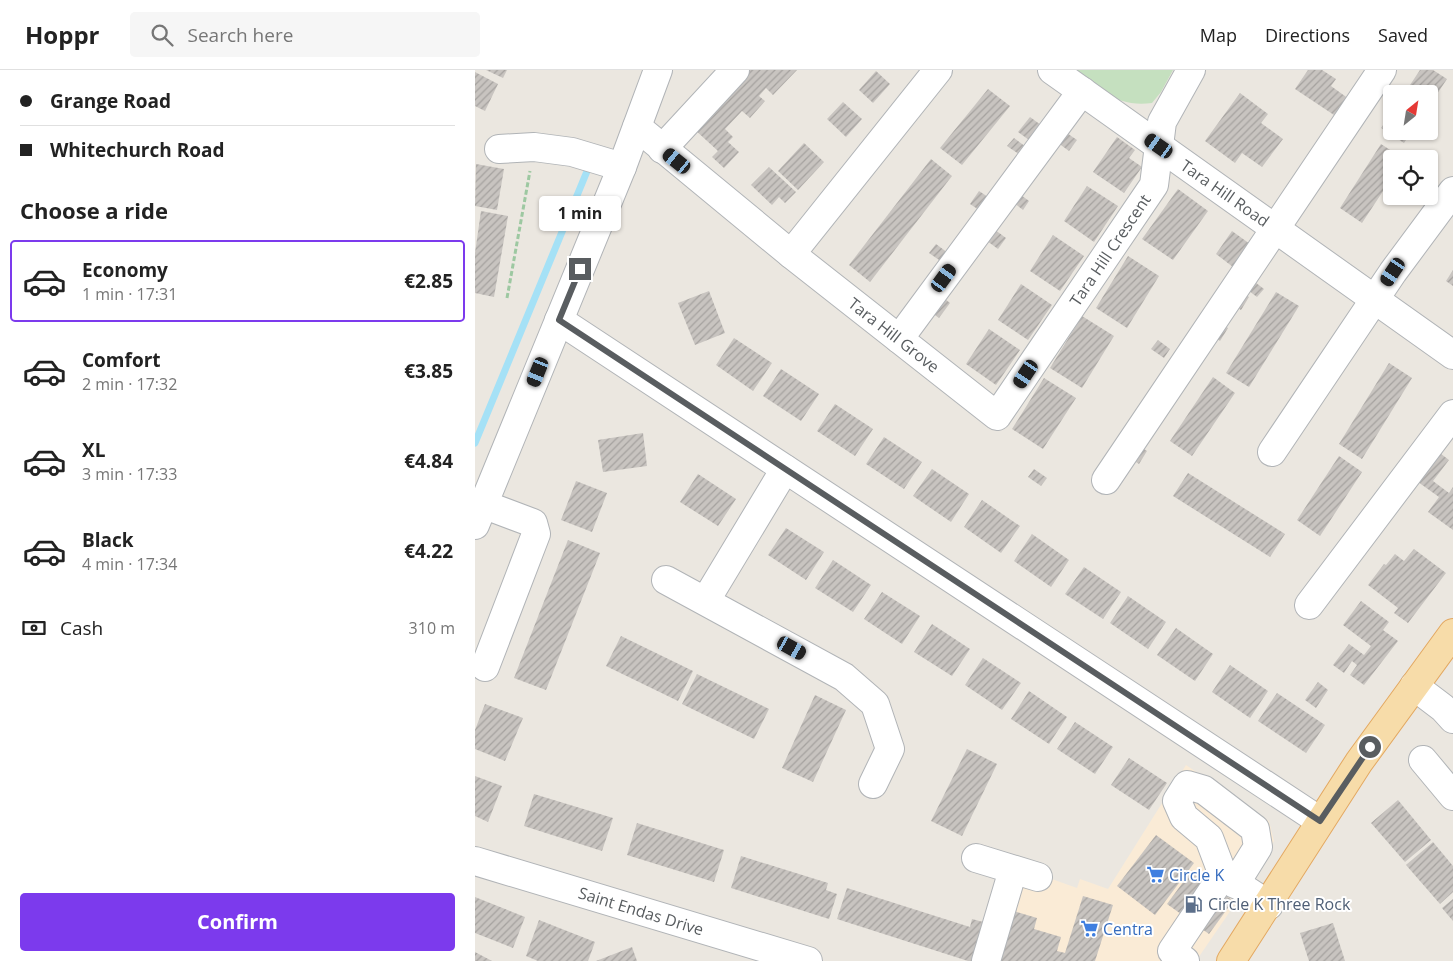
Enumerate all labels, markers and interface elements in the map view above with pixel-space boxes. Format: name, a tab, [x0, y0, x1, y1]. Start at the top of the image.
search box	[130, 12, 480, 57]
text: Hoppr	[25, 18, 100, 51]
icon: search	[148, 21, 176, 49]
text: Search here	[188, 22, 293, 48]
text: Map	[1200, 23, 1237, 47]
text: Directions	[1265, 23, 1350, 47]
text: Saved	[1378, 23, 1428, 47]
north arrow	[1383, 85, 1437, 140]
map controls	[1383, 85, 1438, 205]
text: Grange Road	[50, 88, 171, 114]
car	[1142, 131, 1175, 161]
text: Whitechurch Road	[50, 137, 225, 163]
car	[660, 146, 693, 176]
button: locate	[1383, 150, 1438, 205]
street label: Tara Hill Road	[1176, 154, 1274, 232]
street label: Tara Hill Crescent	[1064, 189, 1156, 310]
text: Choose a ride	[20, 195, 168, 225]
callout: 1 min	[539, 196, 621, 232]
text: 1 min	[558, 202, 602, 224]
car	[1378, 255, 1407, 289]
text: Economy	[82, 257, 168, 283]
route end	[569, 258, 591, 280]
icon: car	[22, 259, 67, 304]
car	[929, 261, 958, 295]
text: €2.85	[404, 268, 453, 294]
text: 1 min · 17:31	[82, 283, 177, 305]
street label: Tara Hill Grove	[844, 292, 944, 378]
text: Comfort	[82, 347, 161, 373]
icon: car	[22, 349, 67, 394]
car	[525, 355, 550, 389]
car	[1011, 357, 1040, 391]
text: €3.85	[404, 358, 453, 384]
text: 2 min · 17:32	[82, 373, 177, 395]
text: XL	[82, 437, 105, 463]
icon: car	[22, 439, 67, 484]
text: €4.84	[404, 448, 453, 474]
text: 3 min · 17:33	[82, 463, 177, 485]
text: Black	[82, 527, 134, 553]
icon: car	[22, 529, 67, 574]
text: €4.22	[404, 538, 453, 564]
text: 4 min · 17:34	[82, 553, 177, 575]
icon: cash	[20, 614, 48, 642]
text: Cash	[60, 615, 103, 641]
text: 310 m	[409, 617, 455, 639]
car	[775, 634, 808, 662]
route start	[1359, 736, 1381, 758]
place label: Circle K	[1169, 864, 1225, 886]
supermarket icon: Circle K	[1145, 865, 1165, 885]
street label: Saint Endas Drive	[576, 882, 706, 940]
button: Confirm	[20, 893, 455, 951]
place label: Circle K Three Rock	[1208, 893, 1351, 915]
fuel station icon: Circle K Three Rock	[1184, 894, 1204, 914]
place label: Centra	[1103, 918, 1153, 940]
supermarket icon: Centra	[1079, 919, 1099, 939]

